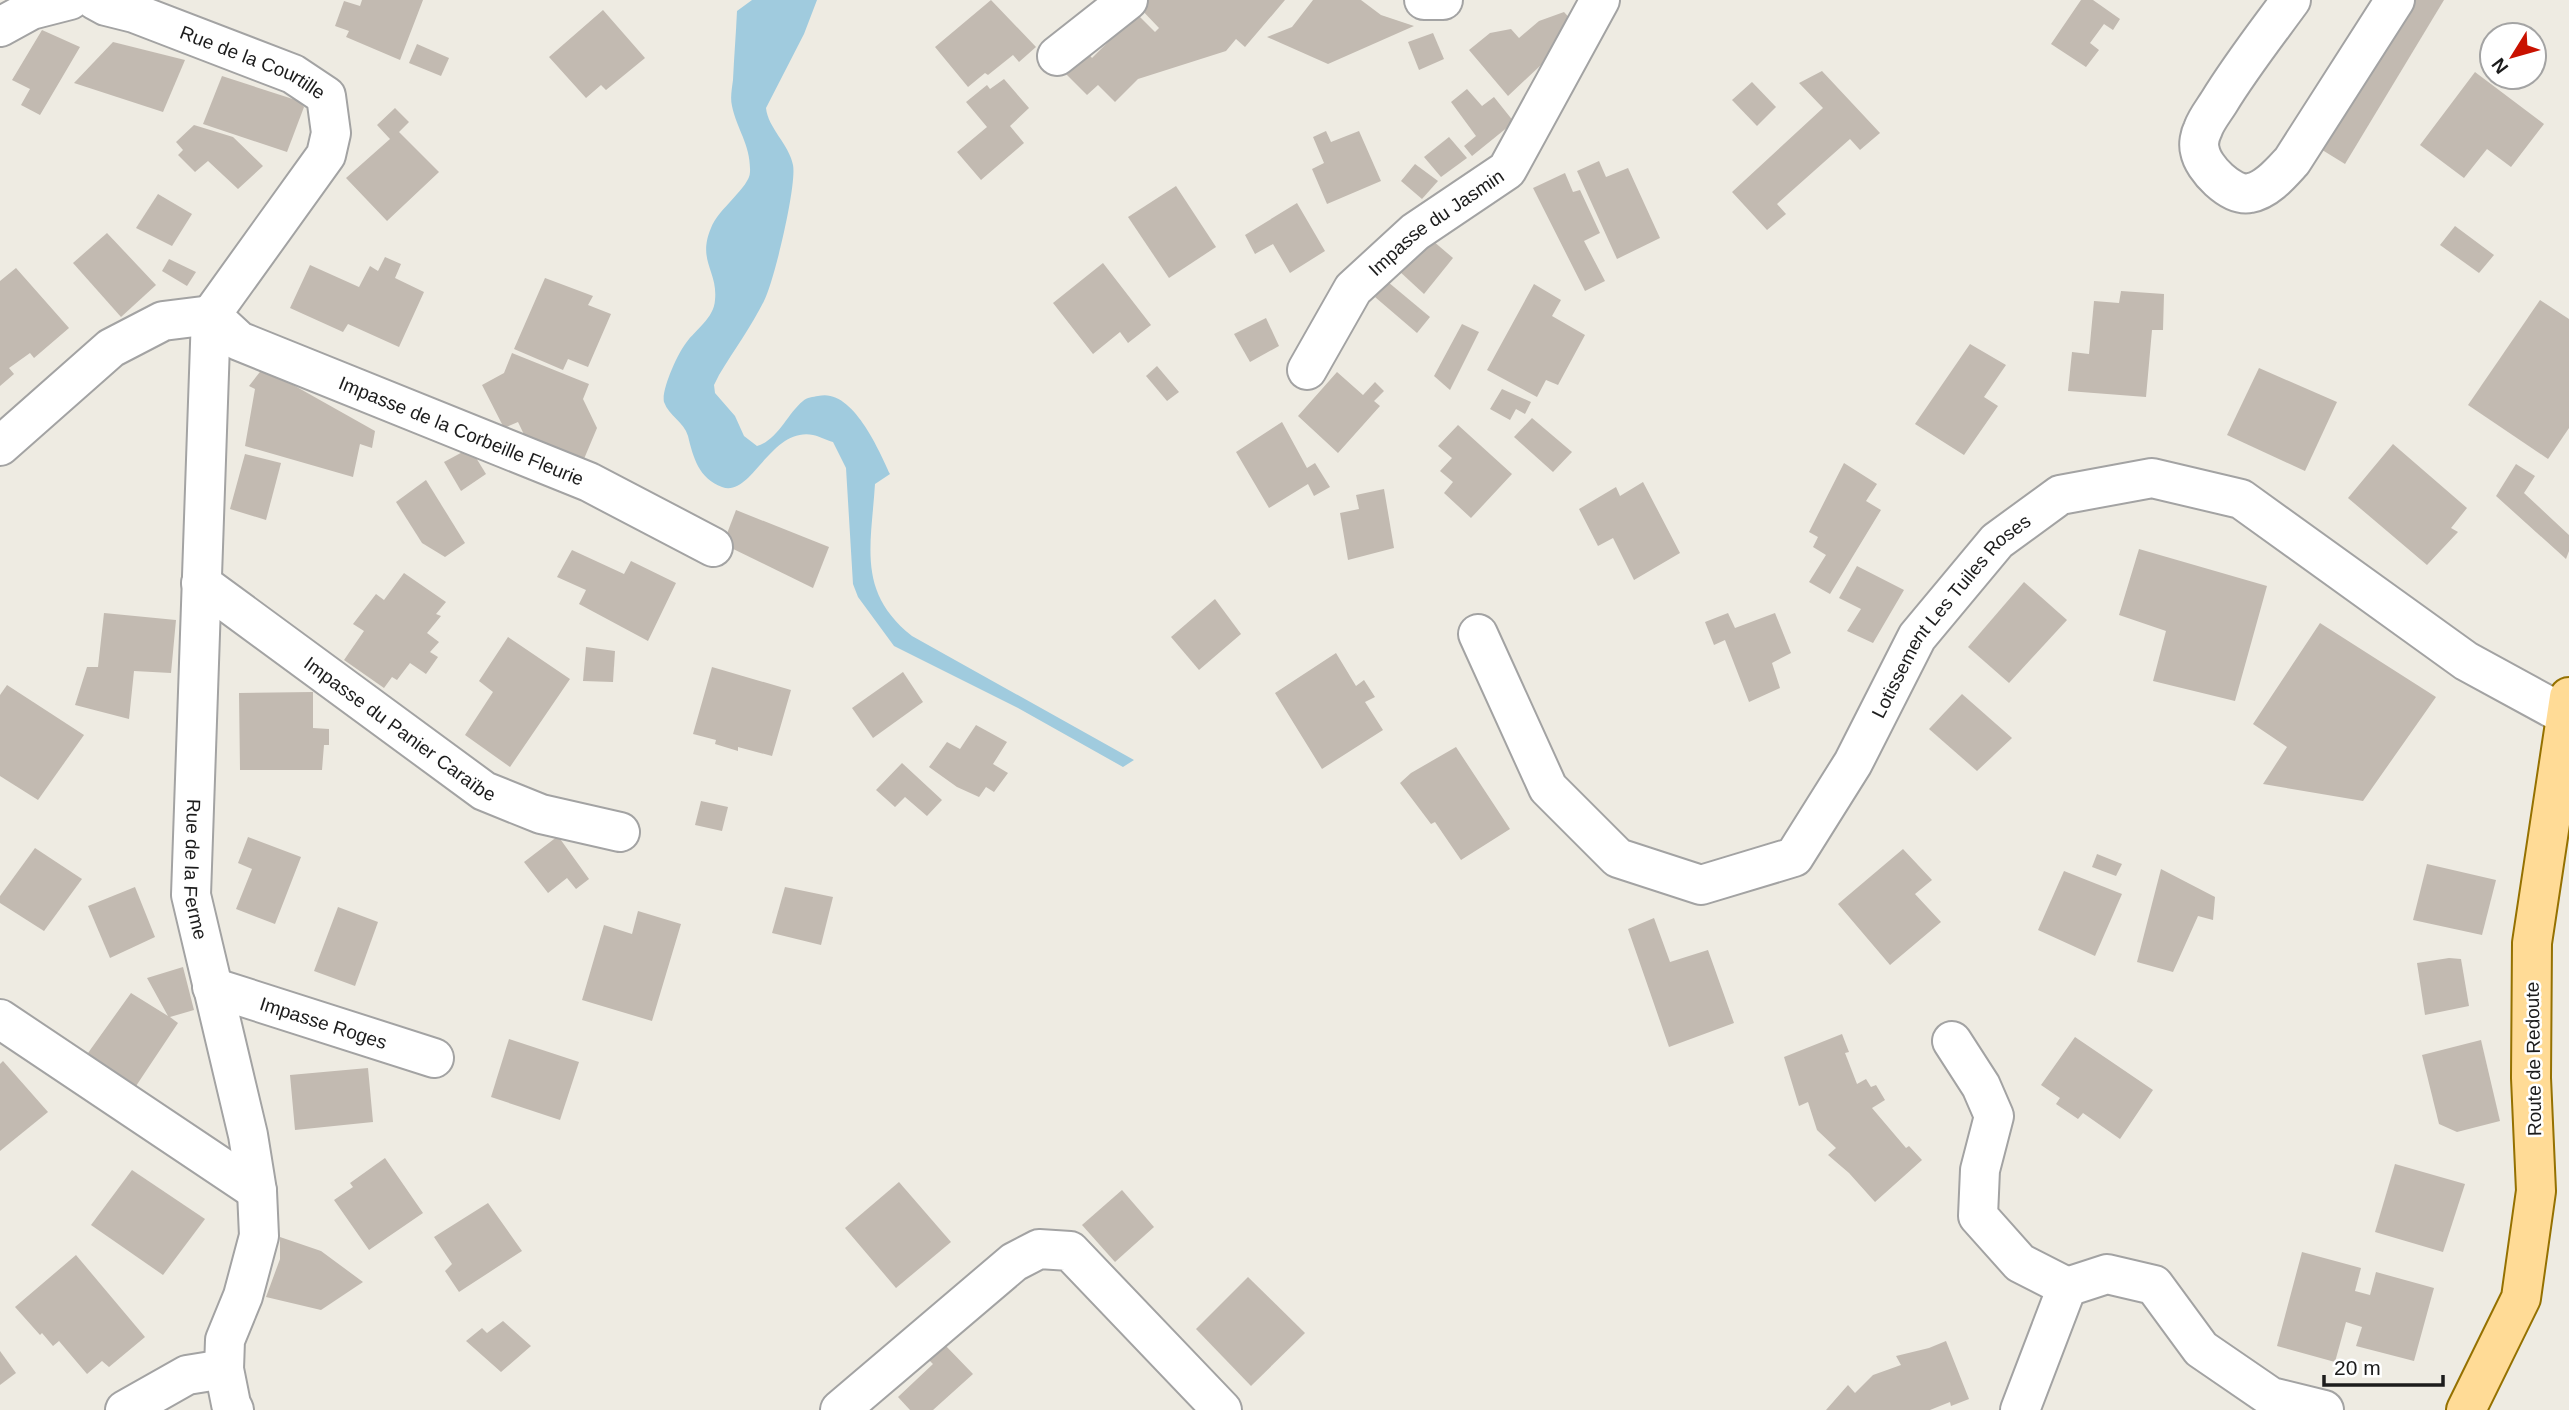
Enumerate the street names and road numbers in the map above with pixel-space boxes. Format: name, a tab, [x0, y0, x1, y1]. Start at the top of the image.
street label: Rue de la Courtille	[177, 22, 329, 103]
street label: Impasse du Jasmin	[1365, 165, 1508, 280]
street label: Impasse de la Corbeille Fleurie	[336, 372, 587, 490]
street label: Lotissement Les Tuiles Roses	[1868, 510, 2035, 721]
street label: Impasse du Panier Caraïbe	[300, 653, 498, 806]
street label: Rue de la Ferme	[180, 799, 211, 942]
street label: Route de Redoute	[2522, 982, 2545, 1136]
street label: Impasse Roges	[257, 993, 389, 1053]

